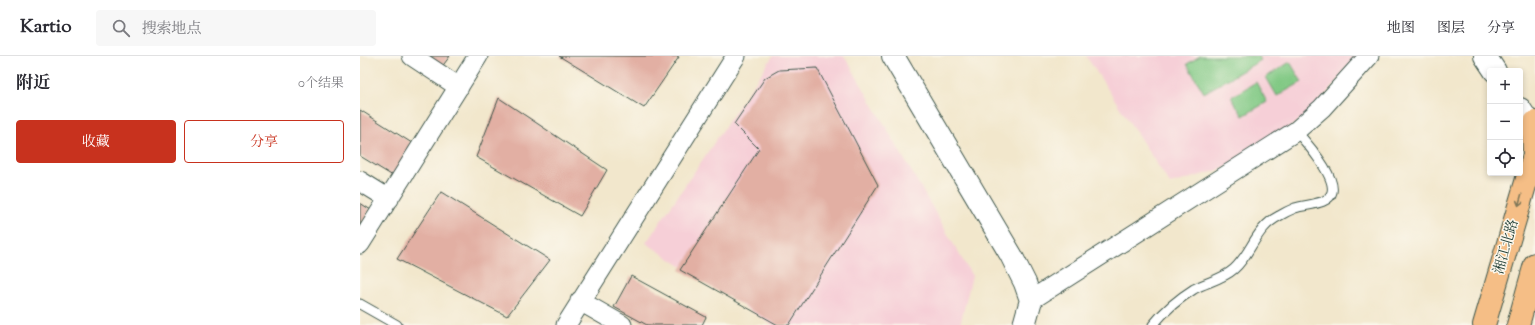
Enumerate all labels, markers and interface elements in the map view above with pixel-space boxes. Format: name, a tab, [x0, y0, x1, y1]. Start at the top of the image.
search box	[96, 10, 376, 46]
text: Kartio	[20, 14, 72, 41]
icon: search	[110, 17, 132, 39]
text: 搜索地点	[142, 19, 202, 40]
text: 地图	[1387, 19, 1415, 39]
text: 图层	[1437, 19, 1465, 39]
text: 分享	[1487, 19, 1515, 39]
map controls	[1487, 68, 1523, 176]
button: +	[1487, 68, 1523, 104]
text: 附近	[16, 72, 50, 96]
text: 0个结果	[298, 75, 344, 93]
button: −	[1487, 104, 1523, 140]
button: 收藏	[16, 120, 176, 163]
button: 分享	[184, 120, 344, 163]
button: locate	[1487, 140, 1523, 176]
one-way arrow	[1516, 194, 1523, 207]
street label: 湘江北路	[1490, 217, 1524, 277]

